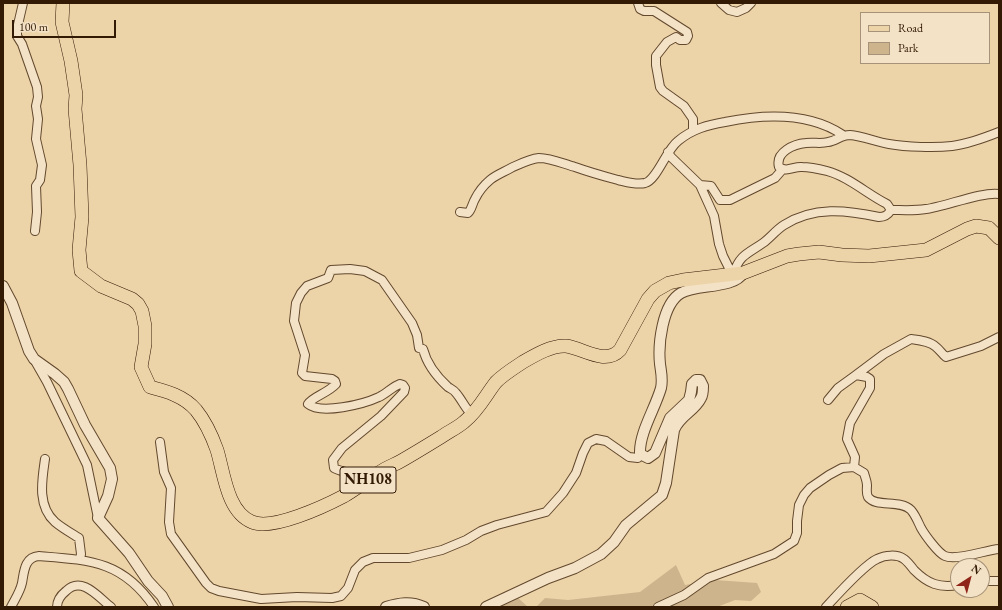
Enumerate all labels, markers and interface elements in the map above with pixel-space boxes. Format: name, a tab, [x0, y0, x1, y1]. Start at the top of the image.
scale bar	[14, 12, 118, 38]
legend	[860, 12, 990, 64]
text: 100 m	[19, 19, 48, 35]
text: Road	[898, 20, 923, 36]
text: Park	[898, 40, 918, 56]
road number: NH108	[340, 467, 396, 493]
north arrow	[950, 558, 990, 598]
text: N	[969, 561, 984, 577]

